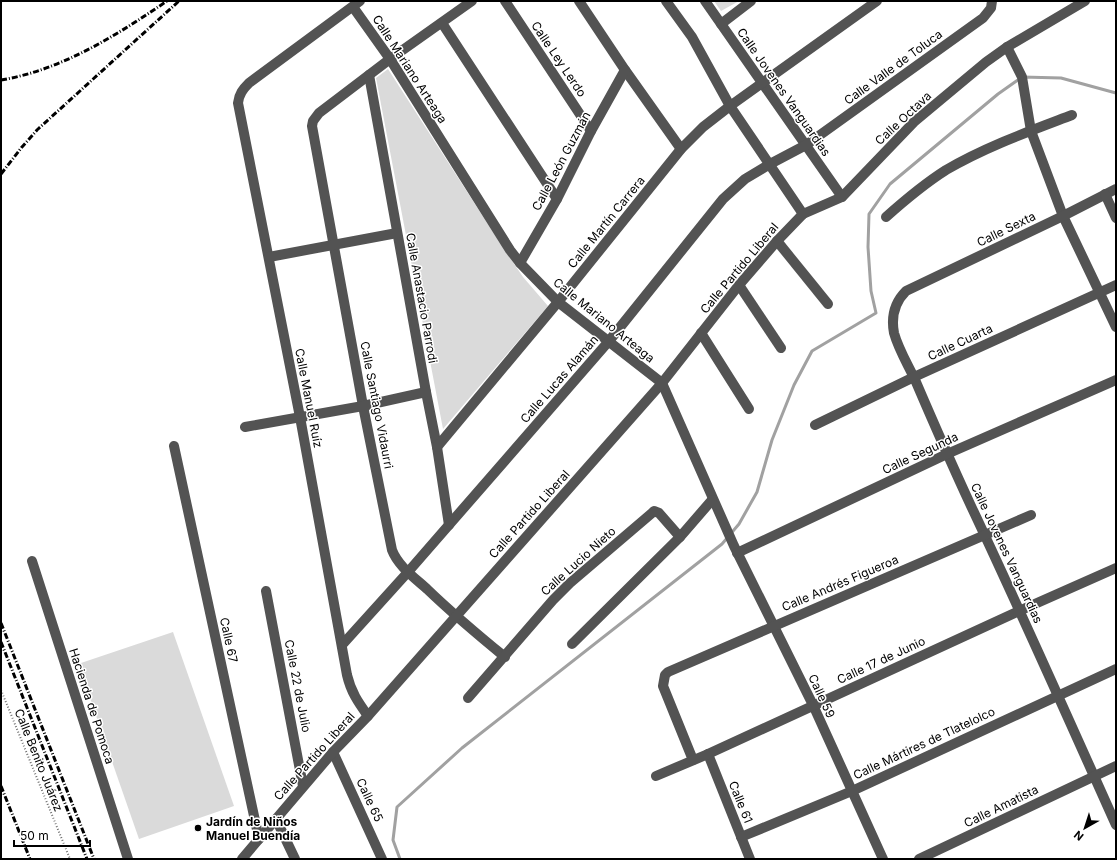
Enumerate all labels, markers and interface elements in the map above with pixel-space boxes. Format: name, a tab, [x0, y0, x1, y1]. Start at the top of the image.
street label: Calle Mariano Arteaga	[369, 12, 451, 126]
street label: Calle Ley Lerdo	[528, 18, 590, 100]
street label: Calle Jovenes Vanguardias	[734, 25, 834, 159]
street label: Calle Valle de Toluca	[841, 26, 945, 108]
street label: Calle Octava	[872, 88, 934, 148]
street label: Calle León Guzmán	[529, 109, 593, 213]
street label: Calle Martín Carrera	[564, 173, 648, 271]
street label: Calle Sexta	[974, 208, 1038, 250]
street label: Calle Partido Liberal	[697, 220, 781, 316]
street label: Calle Anastacio Parrodi	[403, 232, 441, 364]
street label: Calle Mariano Arteaga	[550, 275, 658, 365]
street label: Calle Cuarta	[925, 320, 995, 364]
street label: Calle Lucas Alamán	[517, 332, 601, 426]
street label: Calle Santiago Vidaurri	[357, 340, 397, 470]
street label: Calle Manuel Ruíz	[292, 347, 326, 449]
street label: Calle Segunda	[880, 429, 960, 477]
street label: Calle Partido Liberal	[485, 467, 573, 561]
street label: Calle Jovenes Vanguardias	[968, 480, 1046, 626]
street label: Calle Lucio Nieto	[537, 523, 619, 599]
street label: Calle Andrés Figueroa	[779, 552, 901, 614]
street label: Calle 67	[217, 616, 241, 664]
street label: Calle 17 de Junio	[835, 633, 927, 687]
street label: Calle 22 de Julio	[282, 638, 314, 734]
street label: Hacienda de Pomoca	[66, 646, 118, 766]
street label: Calle 59	[805, 672, 839, 720]
street label: Calle Mártires de Tlatelolco	[851, 703, 997, 783]
street label: Calle Benito Juárez	[12, 706, 66, 814]
street label: Calle Partido Liberal	[270, 709, 358, 803]
street label: Calle 65	[353, 776, 387, 824]
street label: Calle 61	[726, 779, 756, 825]
street label: Calle Amatista	[961, 781, 1041, 831]
north arrow	[1065, 808, 1105, 848]
place label: Jardín de Niños Manuel Buendía	[206, 814, 300, 843]
scale bar	[14, 822, 90, 848]
marker: Jardín de Niños Manuel Buendía	[193, 823, 203, 833]
text: 50 m	[20, 828, 49, 843]
text: N	[1071, 828, 1086, 844]

